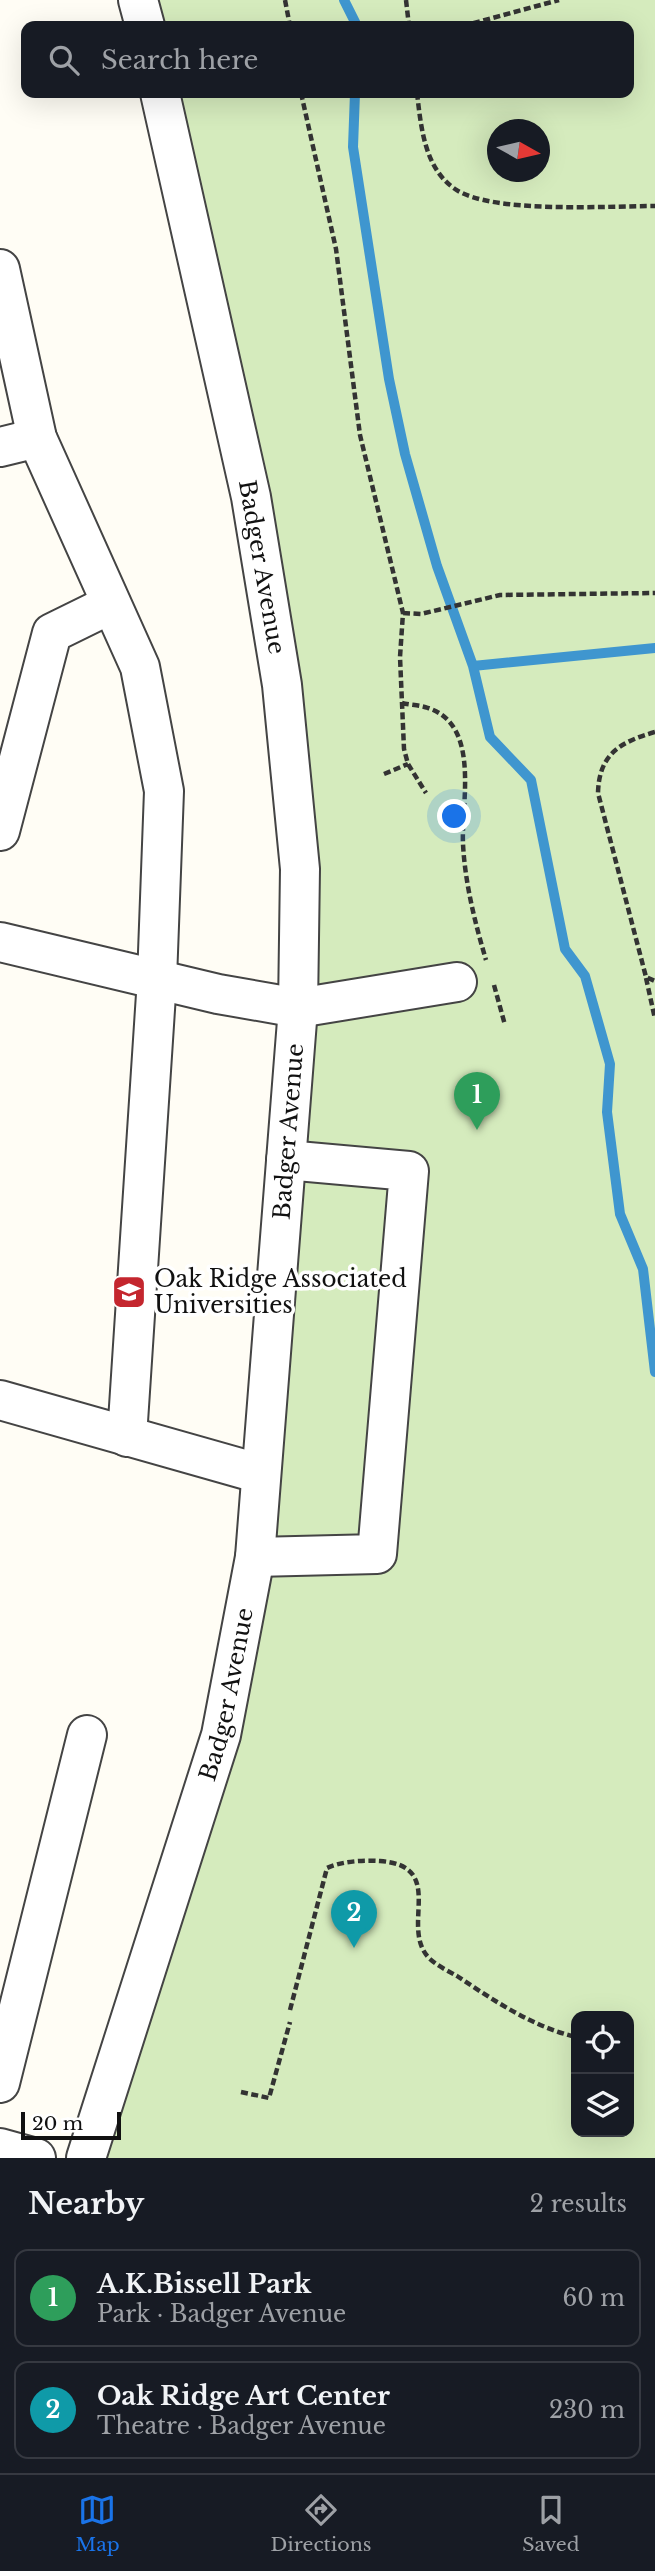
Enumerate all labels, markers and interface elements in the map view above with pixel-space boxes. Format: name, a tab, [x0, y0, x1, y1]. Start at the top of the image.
search box	[21, 21, 634, 98]
icon: search	[45, 41, 83, 79]
text: Search here	[101, 44, 258, 76]
north arrow	[487, 119, 550, 182]
street label: Badger Avenue	[233, 478, 291, 656]
your location	[437, 799, 471, 833]
street label: Badger Avenue	[267, 1042, 309, 1221]
pin: 1	[454, 1072, 500, 1130]
place label: Oak Ridge Associated Universities	[154, 1265, 407, 1319]
school or university icon: Oak Ridge Associated Universities	[110, 1273, 148, 1311]
street label: Badger Avenue	[193, 1605, 259, 1784]
pin: 2	[331, 1890, 377, 1948]
map controls	[571, 2011, 634, 2137]
button: locate	[571, 2011, 634, 2074]
button: layers	[571, 2074, 634, 2137]
scale bar	[21, 2109, 121, 2141]
text: 20 m	[32, 2112, 83, 2135]
text: Nearby	[28, 2185, 144, 2222]
text: 2 results	[530, 2190, 627, 2218]
text: A.K.Bissell Park	[97, 2268, 311, 2300]
text: 1	[48, 2284, 58, 2312]
text: 60 m	[563, 2284, 625, 2312]
text: Park · Badger Avenue	[97, 2300, 346, 2328]
text: Oak Ridge Art Center	[97, 2380, 390, 2412]
text: 2	[46, 2396, 60, 2424]
text: 230 m	[549, 2396, 625, 2424]
text: Theatre · Badger Avenue	[97, 2412, 386, 2440]
tab: Map	[75, 2491, 120, 2556]
tab: Directions	[270, 2491, 371, 2556]
tab: Saved	[522, 2491, 580, 2556]

